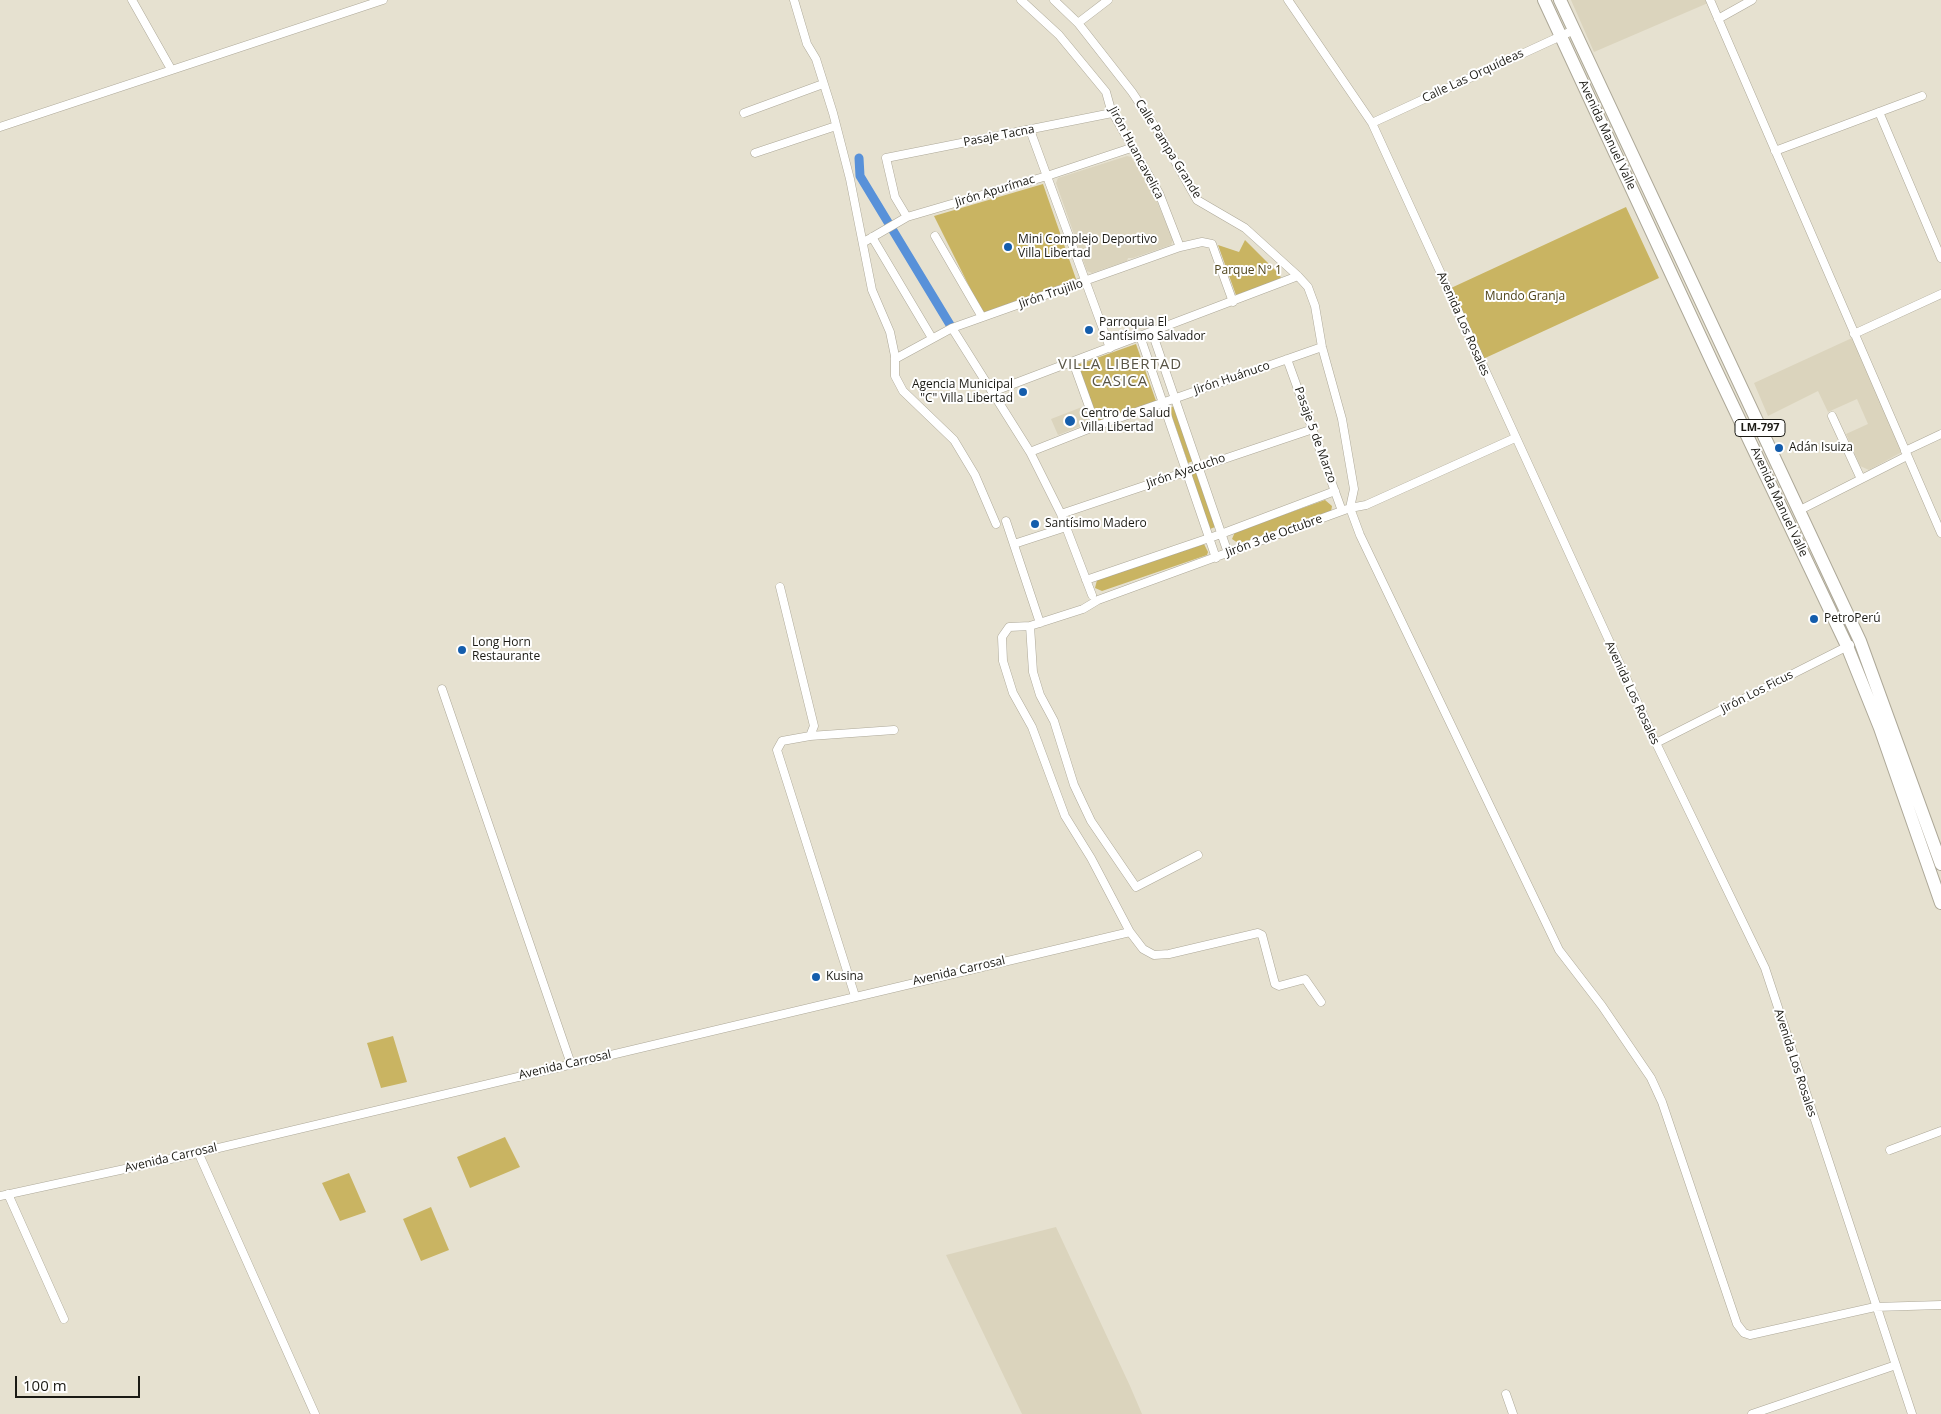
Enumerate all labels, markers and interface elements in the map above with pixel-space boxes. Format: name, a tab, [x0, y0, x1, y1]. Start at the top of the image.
street label: Calle Las Orquídeas	[1420, 46, 1526, 106]
street label: Avenida Manuel Valle	[1575, 78, 1639, 192]
street label: Calle Pampa Grande	[1132, 97, 1204, 201]
street label: Jirón Huancavelica	[1106, 104, 1166, 202]
street label: Pasaje Tacna	[962, 122, 1036, 150]
street label: Jirón Apurímac	[953, 172, 1037, 210]
place label: Mini Complejo Deportivo Villa Libertad	[1018, 233, 1157, 261]
marker: Mini Complejo Deportivo Villa Libertad	[1002, 241, 1014, 253]
park label: Parque N° 1	[1214, 264, 1282, 278]
street label: Avenida Los Rosales	[1434, 270, 1492, 378]
street label: Jirón Trujillo	[1017, 276, 1085, 312]
park label: Mundo Granja	[1485, 290, 1565, 304]
place label: Parroquia El Santísimo Salvador	[1099, 316, 1206, 344]
marker: Parroquia El Santísimo Salvador	[1083, 324, 1095, 336]
district label: VILLA LIBERTAD CASICA	[1056, 356, 1184, 391]
street label: Jirón Huánuco	[1192, 358, 1272, 398]
place label: Agencia Municipal "C" Villa Libertad	[912, 378, 1013, 406]
street label: Pasaje 5 de Marzo	[1291, 385, 1339, 485]
marker: Agencia Municipal "C" Villa Libertad	[1017, 386, 1029, 398]
place label: Centro de Salud Villa Libertad	[1081, 407, 1170, 435]
marker: Centro de Salud Villa Libertad	[1063, 414, 1077, 428]
road number: LM-797	[1735, 419, 1785, 436]
place label: Adán Isuiza	[1789, 441, 1853, 455]
marker: Adán Isuiza	[1773, 442, 1785, 454]
street label: Avenida Manuel Valle	[1747, 445, 1811, 559]
street label: Jirón Ayacucho	[1145, 451, 1227, 491]
street label: Jirón 3 de Octubre	[1224, 512, 1324, 560]
place label: Santísimo Madero	[1045, 517, 1147, 531]
marker: Santísimo Madero	[1029, 518, 1041, 530]
place label: PetroPerú	[1824, 612, 1881, 626]
marker: PetroPerú	[1808, 613, 1820, 625]
place label: Long Horn Restaurante	[472, 636, 540, 664]
street label: Avenida Los Rosales	[1602, 639, 1662, 747]
marker: Long Horn Restaurante	[456, 644, 468, 656]
street label: Jirón Los Ficus	[1718, 668, 1796, 716]
street label: Avenida Carrosal	[911, 953, 1007, 989]
place label: Kusina	[826, 970, 863, 984]
marker: Kusina	[810, 971, 822, 983]
street label: Avenida Los Rosales	[1771, 1007, 1819, 1119]
street label: Avenida Carrosal	[517, 1047, 613, 1083]
street label: Avenida Carrosal	[123, 1140, 219, 1176]
scale bar	[18, 1366, 142, 1398]
text: 100 m	[23, 1375, 67, 1395]

